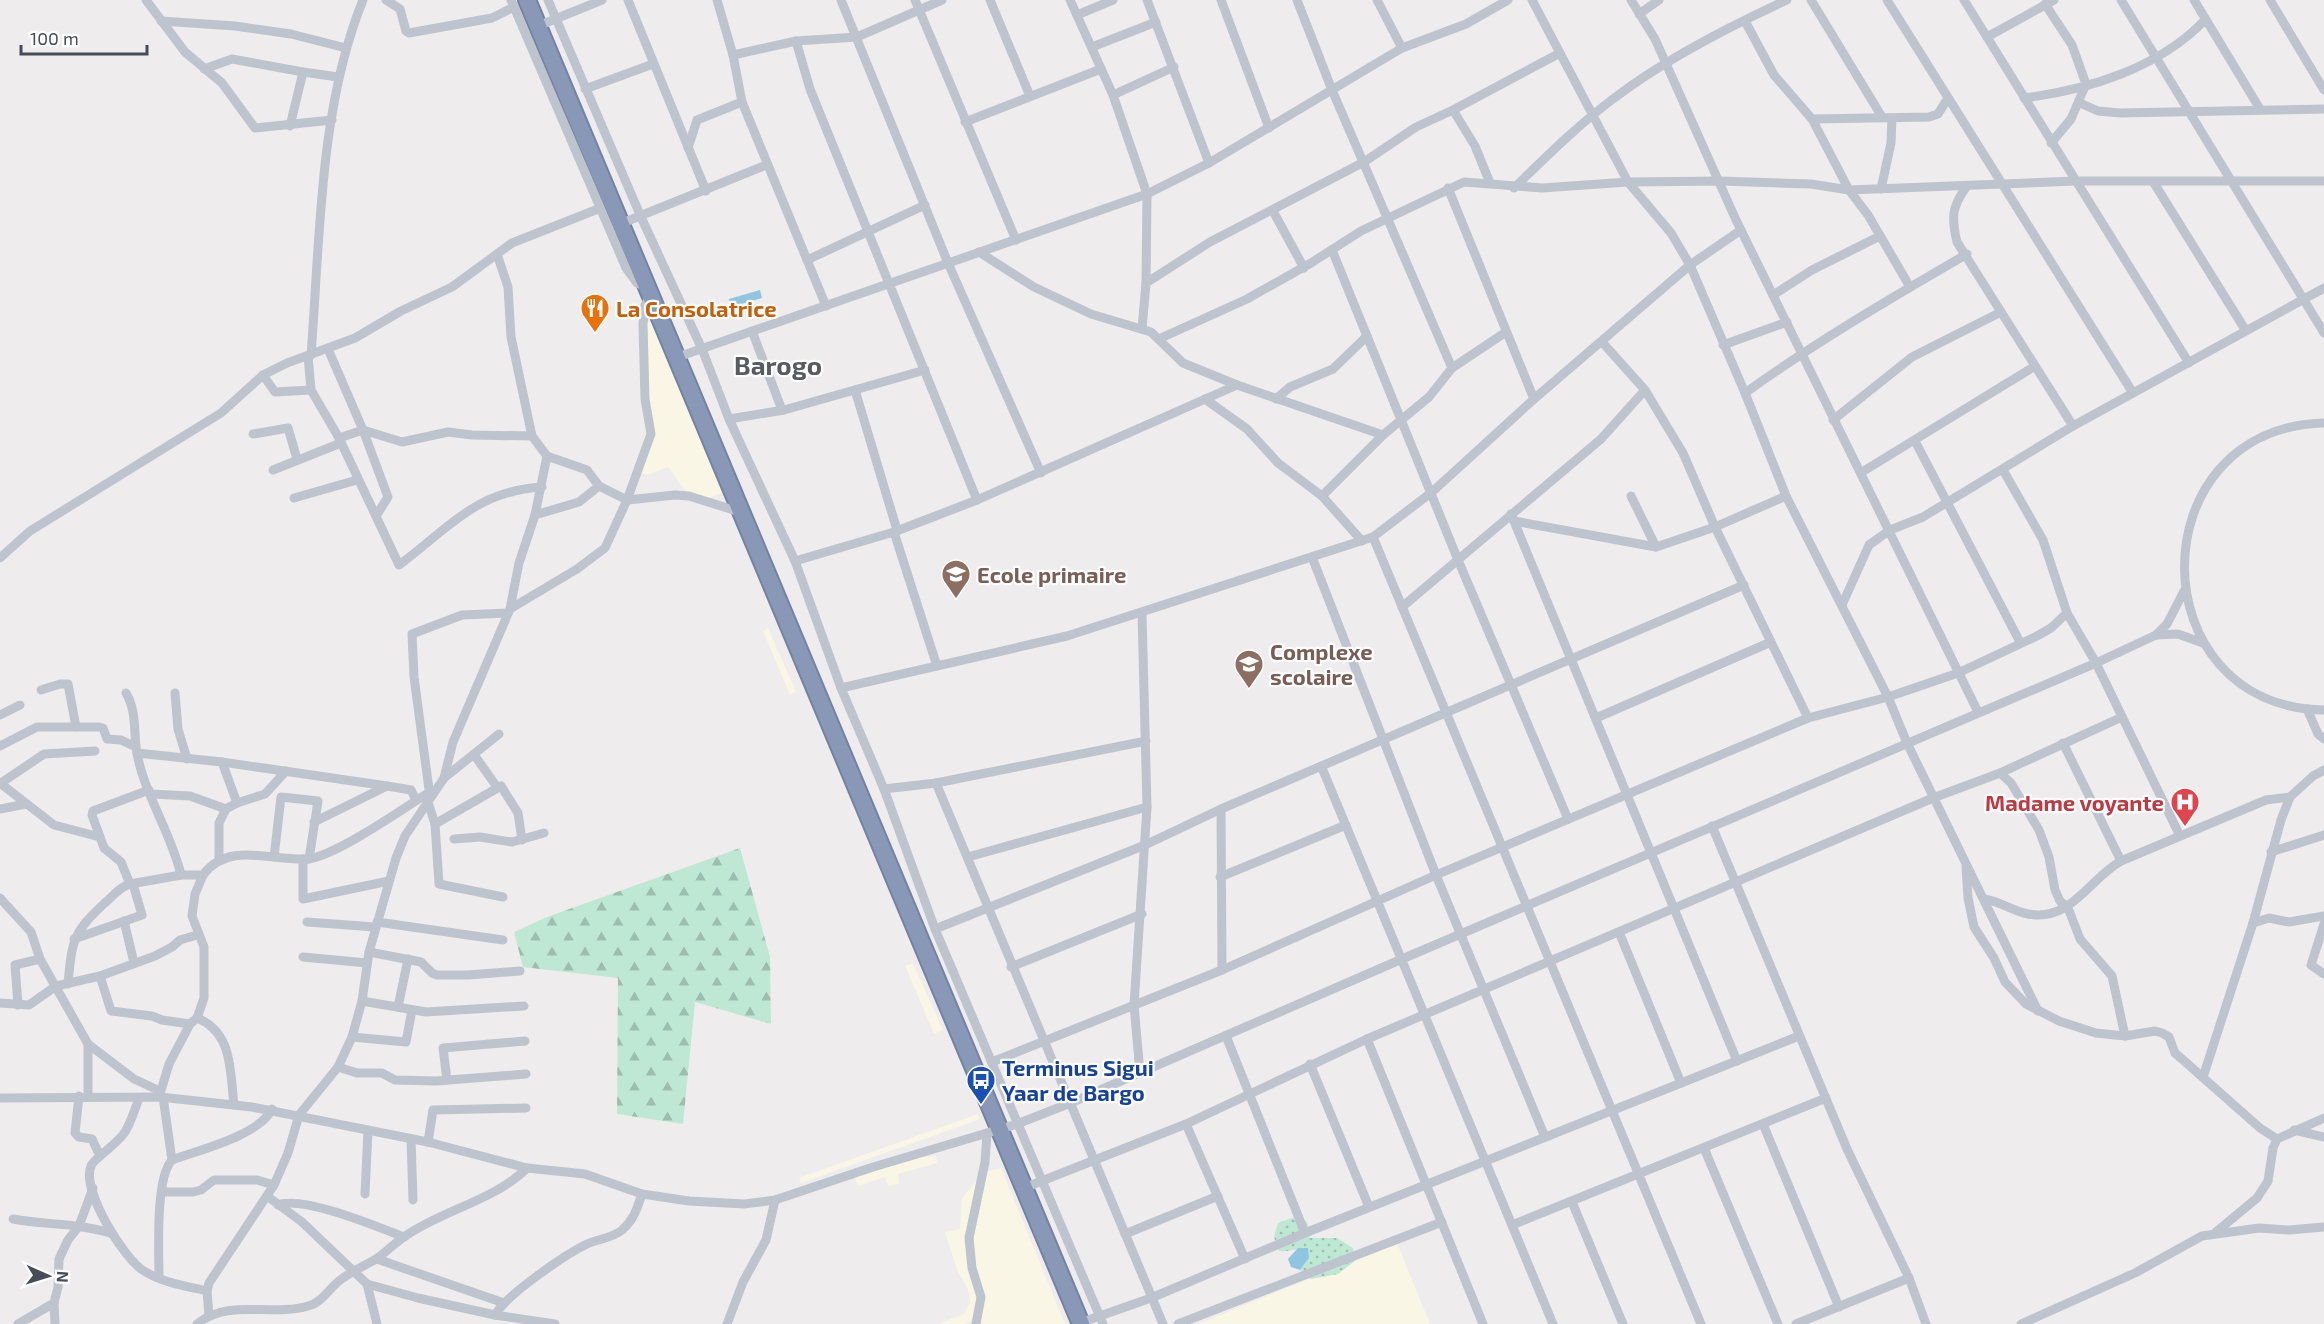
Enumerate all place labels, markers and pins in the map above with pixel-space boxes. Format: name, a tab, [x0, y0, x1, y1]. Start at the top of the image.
restaurant icon: La Consolatrice	[579, 292, 611, 334]
place label: La Consolatrice	[616, 295, 777, 321]
school or university icon: Ecole primaire	[940, 558, 972, 600]
place label: Ecole primaire	[977, 561, 1126, 587]
place label: Complexe scolaire	[1270, 638, 1373, 689]
school or university icon: Complexe scolaire	[1233, 648, 1265, 690]
hospital icon: Madame voyante	[2169, 786, 2201, 828]
place label: Madame voyante	[1985, 789, 2164, 816]
place label: Terminus Sigui Yaar de Bargo	[1002, 1054, 1154, 1105]
bus stop icon: Terminus Sigui Yaar de Bargo	[965, 1064, 997, 1106]

